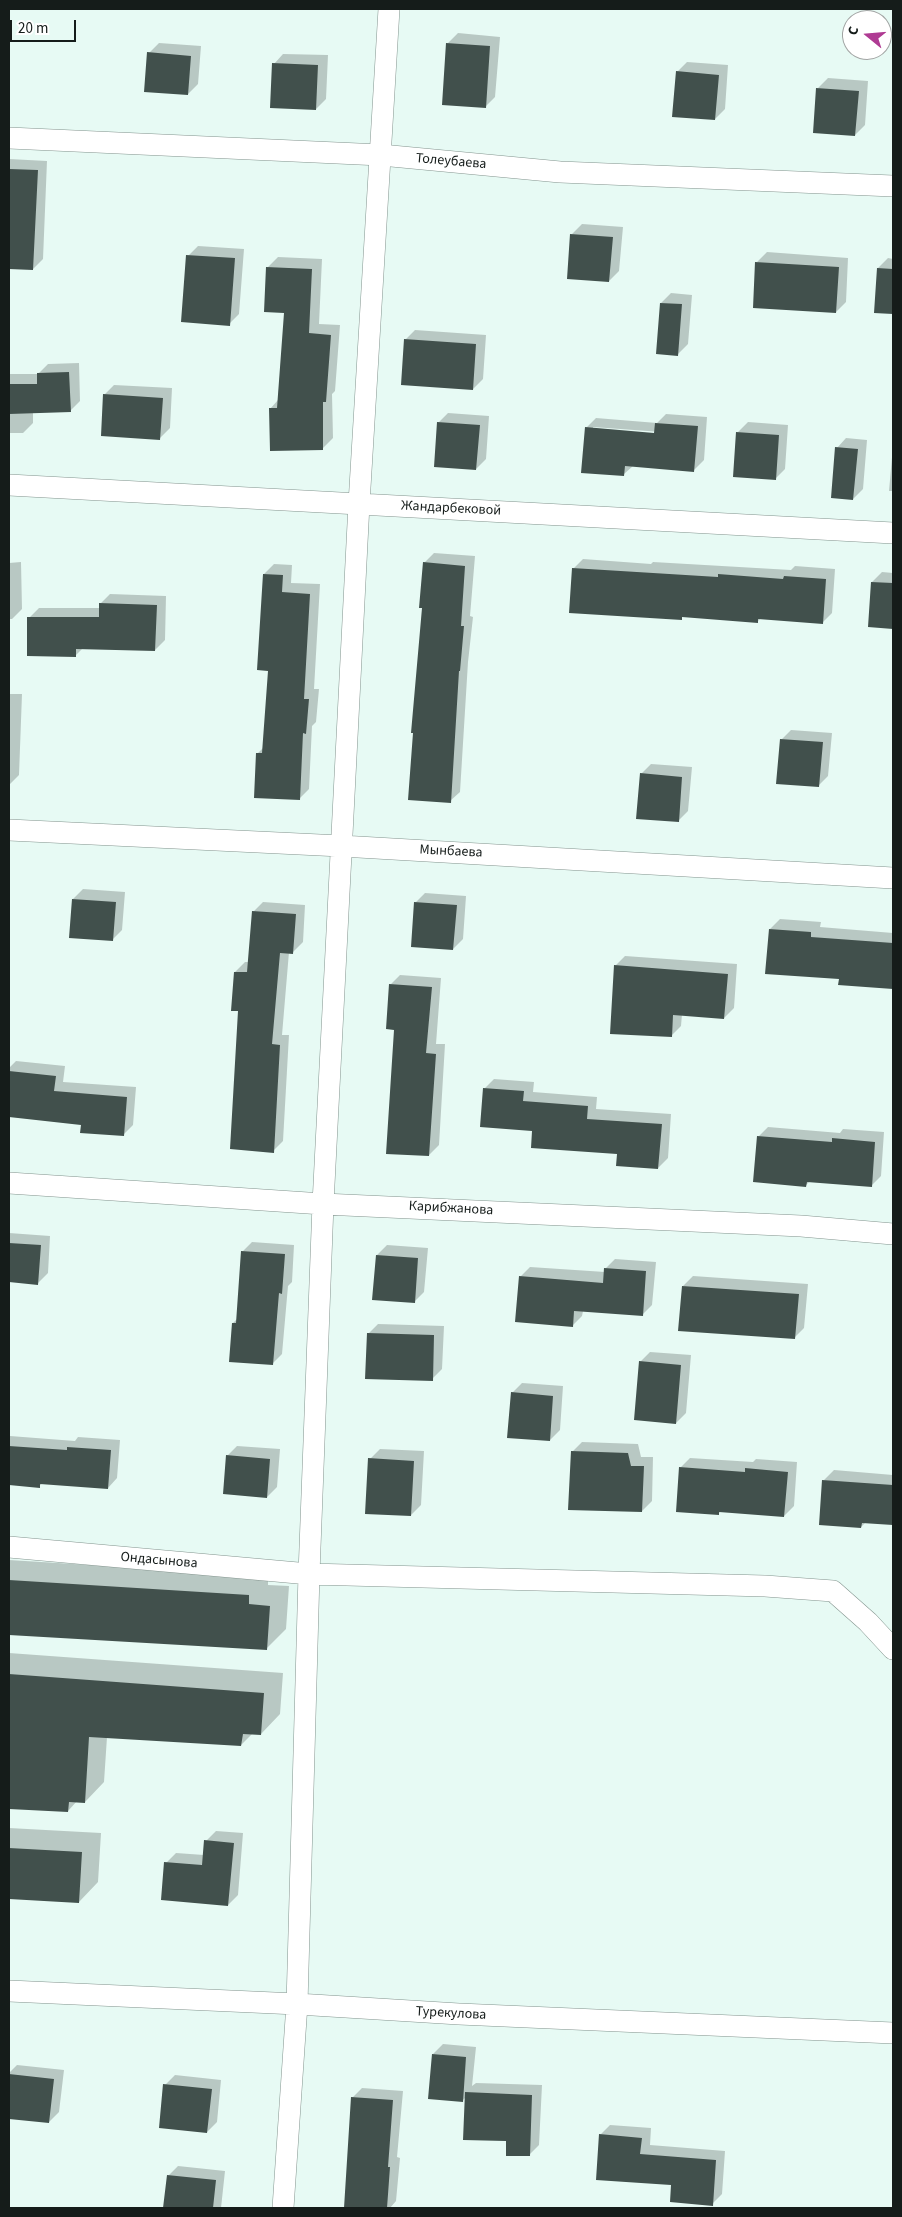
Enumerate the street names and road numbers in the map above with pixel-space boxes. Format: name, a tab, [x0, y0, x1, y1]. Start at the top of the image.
street label: Толеубаева	[415, 151, 487, 173]
street label: Жандарбековой	[400, 498, 502, 520]
street label: Мынбаева	[419, 842, 483, 862]
street label: Карибжанова	[408, 1198, 494, 1220]
street label: Ондасынова	[120, 1549, 198, 1573]
street label: Турекулова	[415, 2004, 487, 2024]

